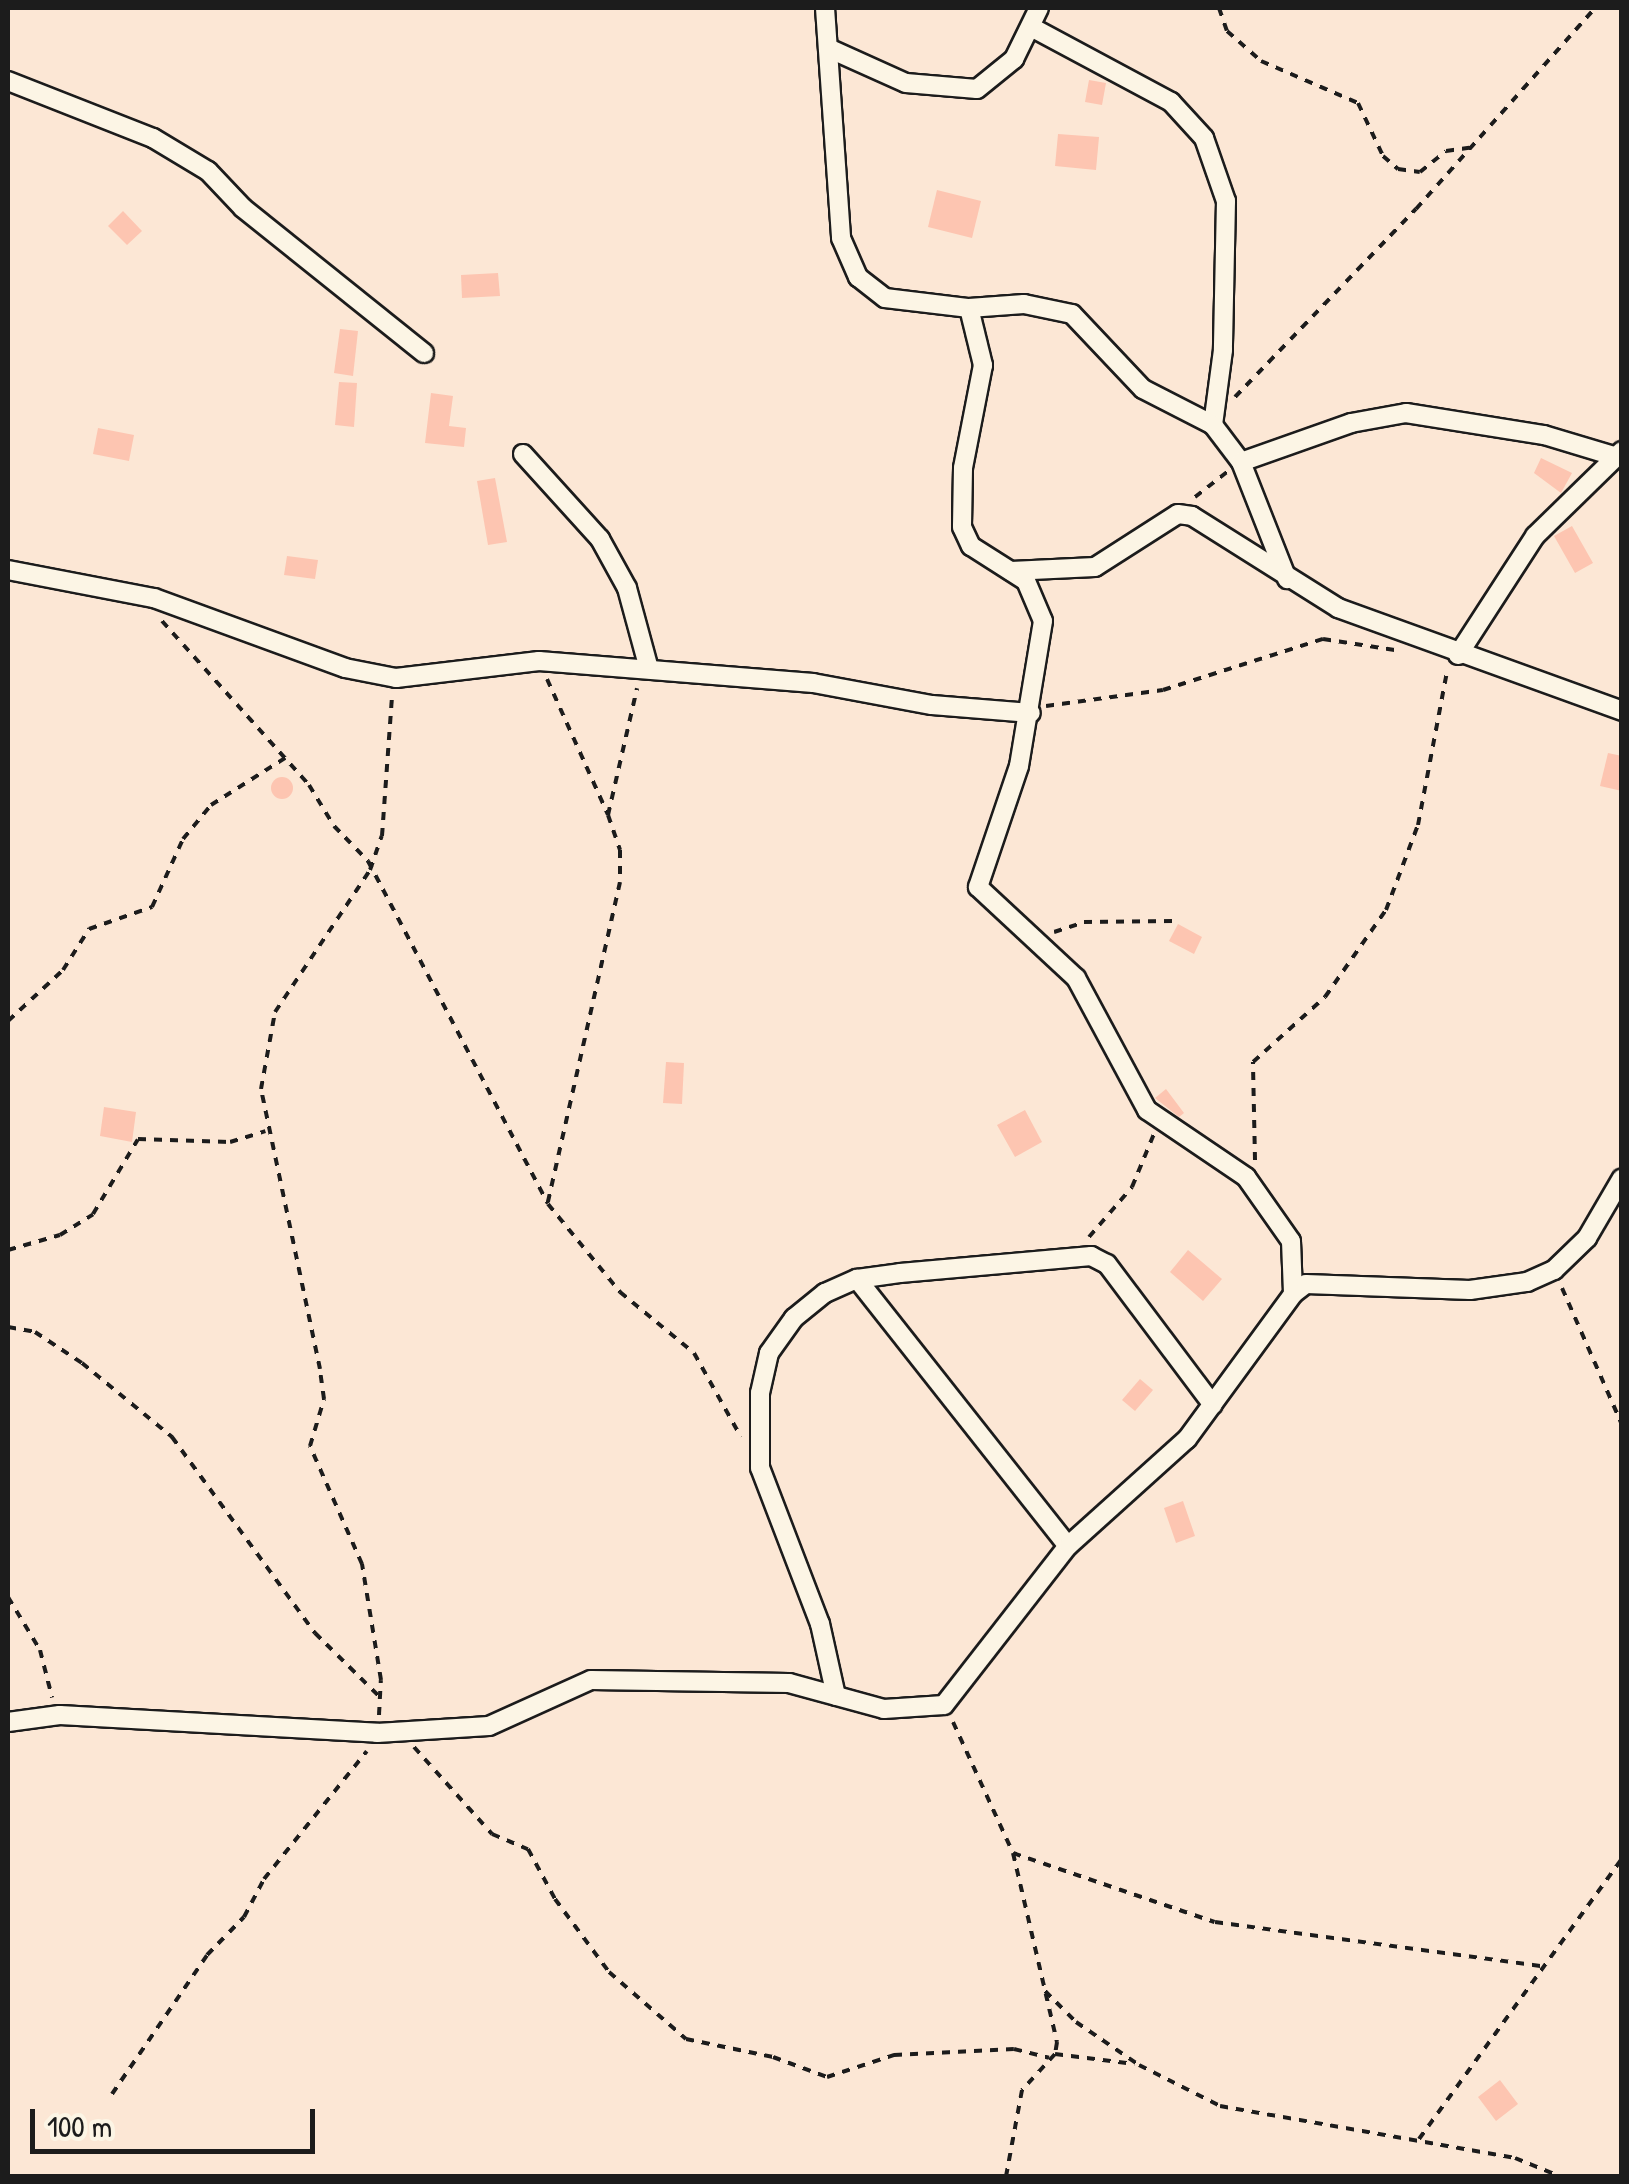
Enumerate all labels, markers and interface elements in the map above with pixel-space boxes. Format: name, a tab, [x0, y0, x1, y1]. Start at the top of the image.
scale bar	[35, 2089, 320, 2151]
text: 100 m	[47, 2106, 112, 2146]

